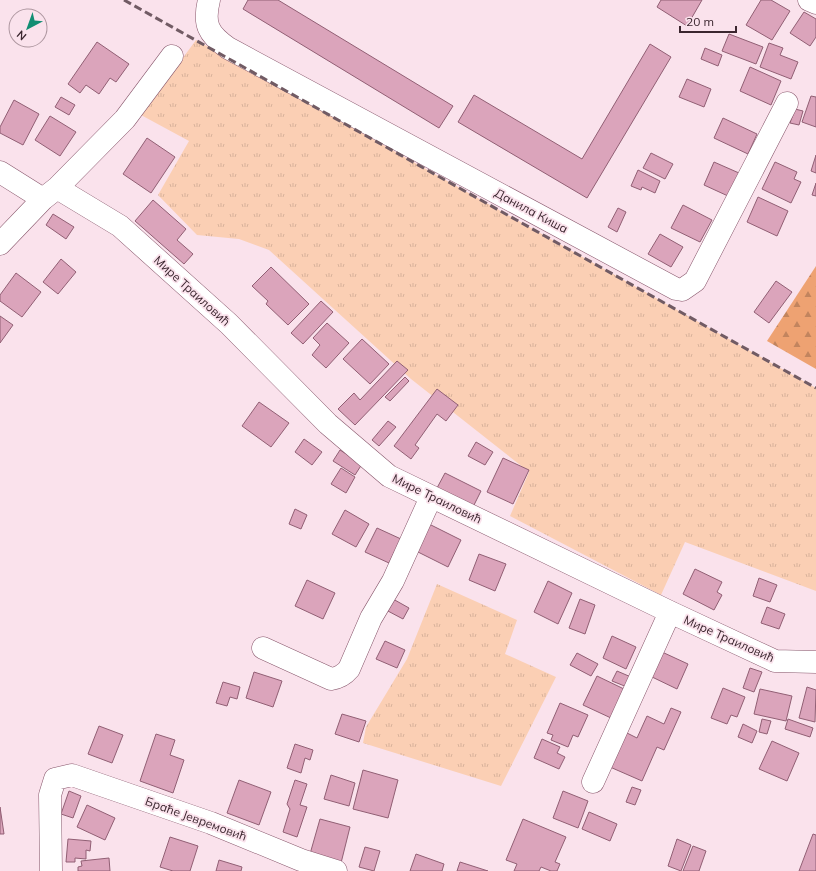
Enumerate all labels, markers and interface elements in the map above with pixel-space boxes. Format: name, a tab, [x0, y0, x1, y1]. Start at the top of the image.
north arrow	[8, 8, 48, 48]
scale bar	[680, 8, 736, 34]
text: 20 m	[686, 14, 714, 29]
text: N	[14, 28, 29, 44]
street label: Данила Киша	[492, 185, 570, 236]
street label: Мире Траиловић	[151, 252, 234, 329]
street label: Мире Траиловић	[390, 470, 484, 527]
street label: Мире Траиловић	[682, 612, 777, 665]
street label: Браће Јевремовић	[143, 793, 249, 844]

